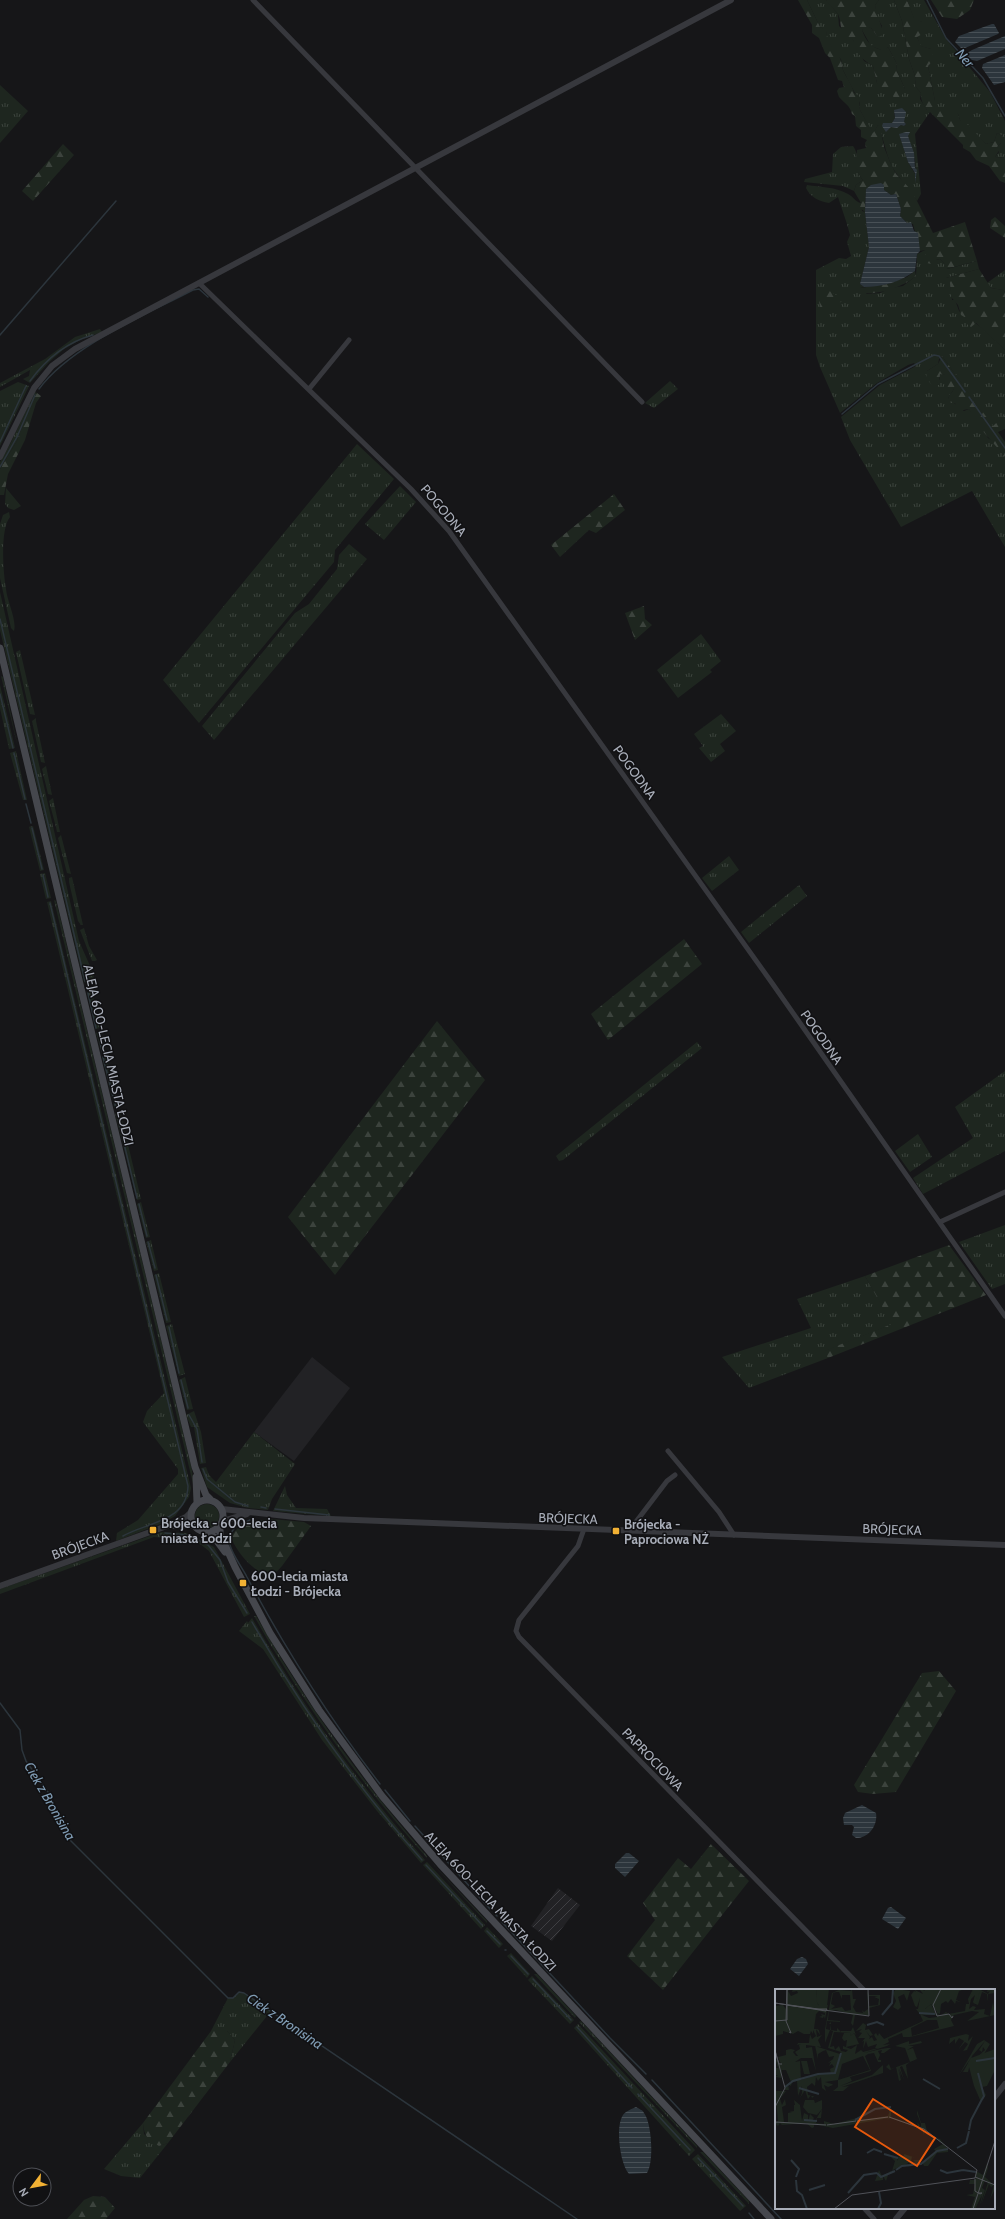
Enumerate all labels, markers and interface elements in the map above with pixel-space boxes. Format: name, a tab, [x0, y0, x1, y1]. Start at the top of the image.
water label: Ner	[952, 45, 979, 72]
street label: POGODNA	[418, 481, 470, 539]
street label: POGODNA	[610, 742, 660, 802]
street label: ALEJA 600-LECIA MIASTA ŁODZI	[80, 963, 138, 1147]
street label: POGODNA	[797, 1007, 847, 1067]
street label: BRÓJECKA	[538, 1509, 598, 1527]
place label: Brójecka - 600-lecia miasta Łodzi	[161, 1515, 278, 1546]
place label: Brójecka - Paprociowa NŻ	[624, 1516, 709, 1547]
street label: BRÓJECKA	[862, 1520, 922, 1538]
marker: Brójecka - 600-lecia miasta Łodzi	[148, 1525, 158, 1535]
marker: Brójecka - Paprociowa NŻ	[611, 1526, 621, 1536]
street label: BRÓJECKA	[49, 1527, 111, 1563]
place label: 600-lecia miasta Łodzi - Brójecka	[251, 1568, 348, 1599]
marker: 600-lecia miasta Łodzi - Brójecka	[238, 1578, 248, 1588]
street label: PAPROCIOWA	[619, 1724, 687, 1794]
water label: Ciek z Bronisina	[20, 1758, 80, 1844]
street label: ALEJA 600-LECIA MIASTA ŁODZI	[422, 1828, 560, 1974]
water label: Ciek z Bronisina	[243, 1989, 327, 2053]
inset map	[775, 1989, 995, 2209]
north arrow	[12, 2167, 52, 2207]
text: N	[16, 2185, 32, 2199]

